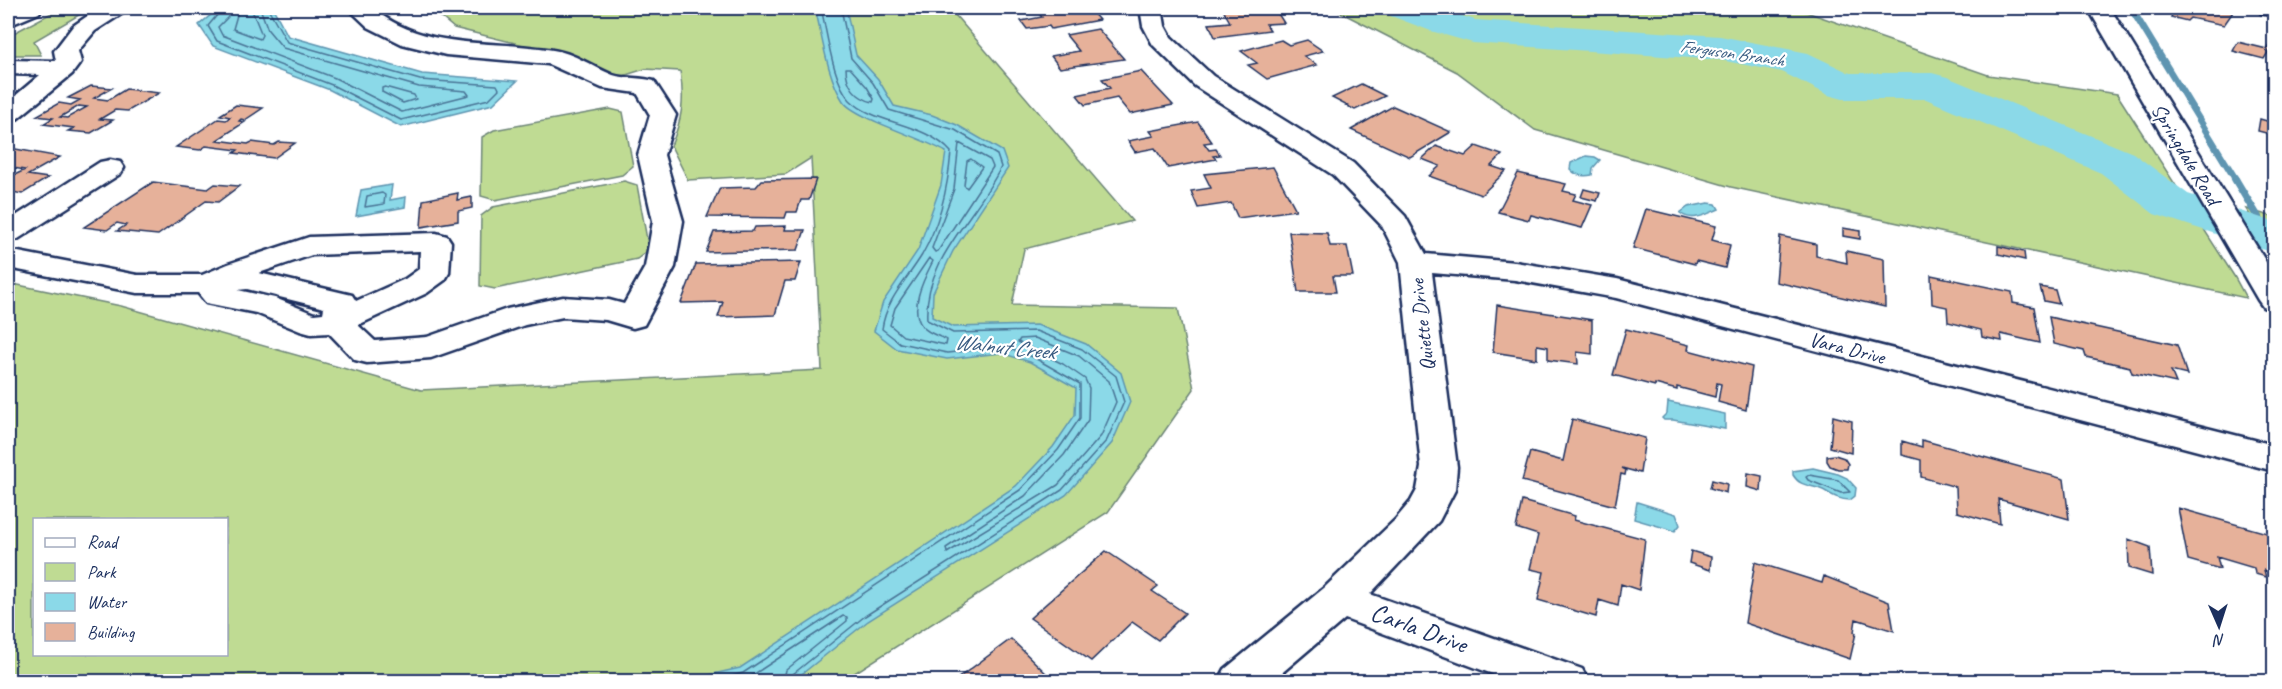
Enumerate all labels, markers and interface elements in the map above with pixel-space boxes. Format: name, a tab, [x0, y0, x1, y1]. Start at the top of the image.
water label: Ferguson Branch	[1679, 35, 1787, 71]
street label: Springdale Road	[2146, 99, 2228, 213]
street label: Quiette Drive	[1403, 276, 1441, 372]
street label: Vara Drive	[1807, 326, 1890, 370]
water label: Walnut Creek	[954, 328, 1060, 367]
legend	[33, 518, 228, 656]
text: Road	[87, 531, 120, 553]
text: Park	[87, 561, 117, 583]
text: Water	[87, 591, 128, 613]
street label: Carla Drive	[1366, 595, 1474, 662]
north arrow	[2189, 596, 2249, 656]
text: Building	[87, 621, 136, 643]
text: N	[2211, 630, 2225, 650]

